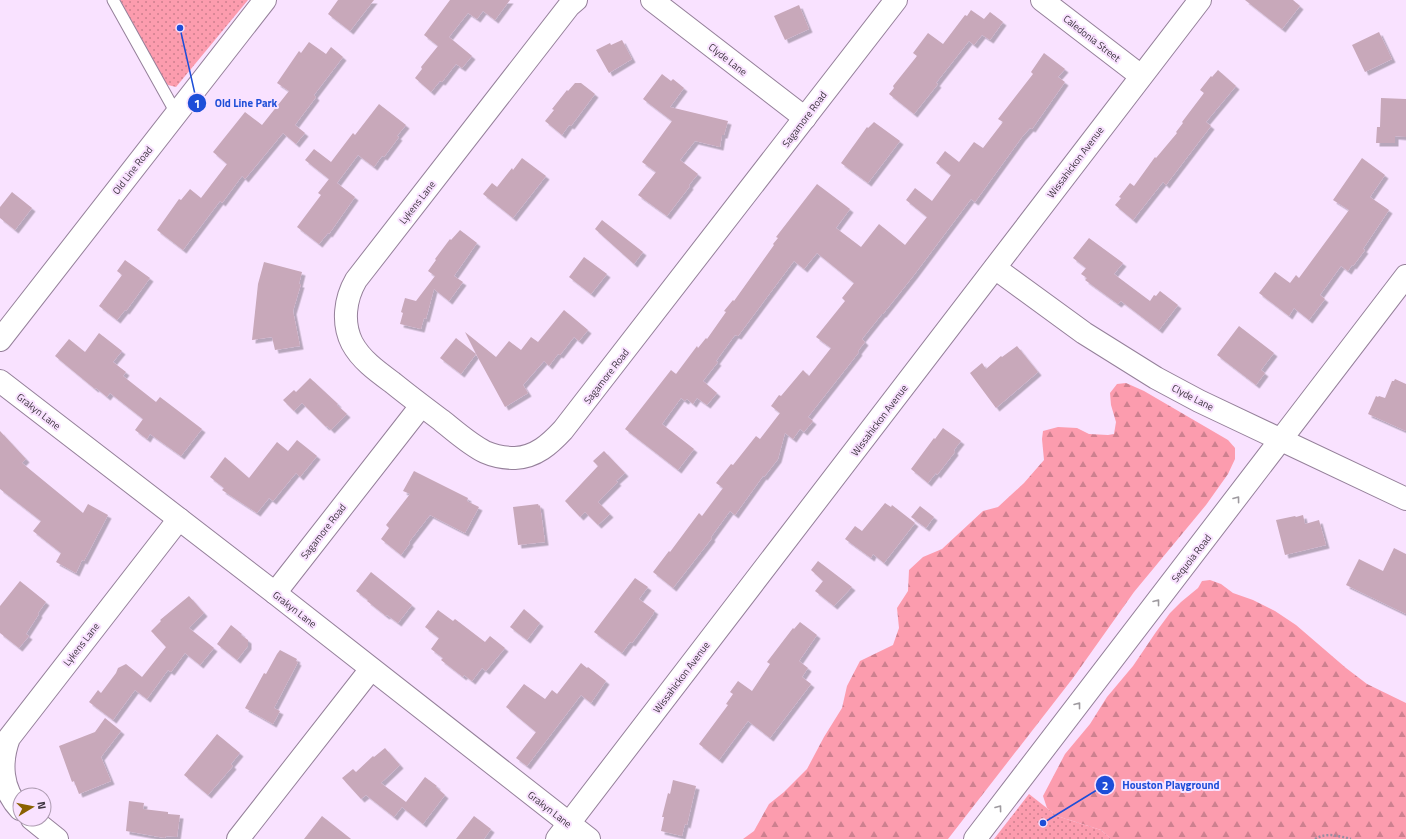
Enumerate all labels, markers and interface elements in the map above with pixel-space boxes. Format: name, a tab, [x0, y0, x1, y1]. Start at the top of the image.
street label: Caledonia Street	[1060, 11, 1124, 66]
street label: Clyde Lane	[705, 40, 750, 79]
street label: Sagamore Road	[778, 88, 830, 150]
callout: Old Line Park	[187, 92, 285, 115]
text: 1	[194, 94, 200, 113]
text: Old Line Park	[215, 95, 278, 111]
street label: Wissahickon Avenue	[1044, 123, 1107, 201]
street label: Old Line Road	[109, 143, 156, 198]
street label: Lykens Lane	[396, 177, 439, 227]
street label: Sagamore Road	[580, 345, 633, 407]
street label: Clyde Lane	[1169, 380, 1216, 414]
street label: Wissahickon Avenue	[848, 381, 911, 459]
street label: Grakyn Lane	[14, 389, 64, 433]
one-way arrow	[1232, 496, 1239, 503]
street label: Sagamore Road	[297, 500, 350, 562]
street label: Sequoia Road	[1168, 531, 1215, 586]
street label: Grakyn Lane	[270, 587, 320, 631]
one-way arrow	[1153, 599, 1160, 606]
street label: Lykens Lane	[60, 619, 103, 669]
street label: Wissahickon Avenue	[650, 638, 713, 716]
one-way arrow	[1073, 702, 1080, 709]
callout: Houston Playground	[1095, 774, 1228, 797]
text: 2	[1102, 776, 1108, 795]
text: Houston Playground	[1122, 777, 1220, 793]
north arrow	[12, 787, 52, 827]
street label: Grakyn Lane	[525, 787, 575, 831]
text: N	[33, 800, 50, 810]
one-way arrow	[994, 805, 1002, 812]

